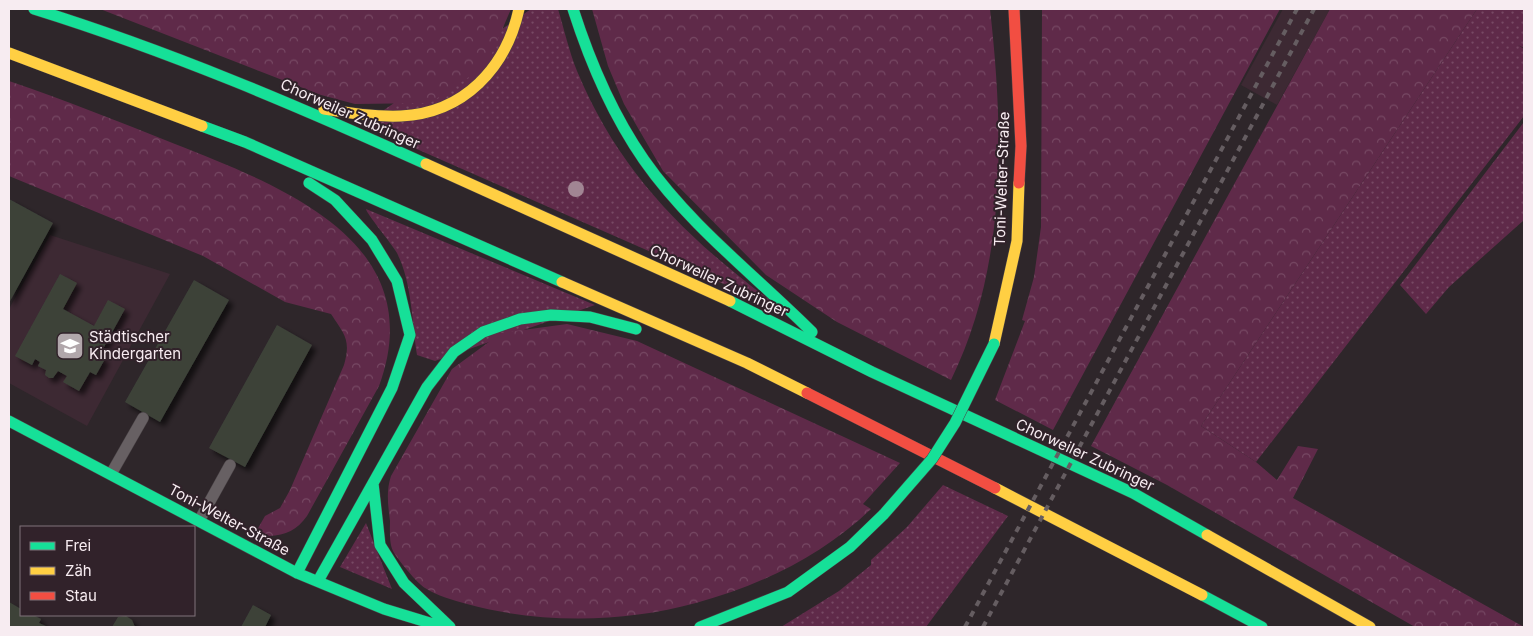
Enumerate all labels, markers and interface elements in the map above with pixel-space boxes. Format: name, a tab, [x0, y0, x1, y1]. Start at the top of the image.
street label: Chorweiler Zubringer	[278, 74, 423, 153]
street label: Toni-Welter-Straße	[990, 111, 1013, 247]
street label: Chorweiler Zubringer	[647, 240, 792, 321]
place label: Städtischer Kindergarten	[89, 327, 181, 363]
school or university icon: Städtischer Kindergarten	[55, 331, 85, 361]
street label: Chorweiler Zubringer	[1013, 414, 1158, 495]
street label: Toni-Welter-Straße	[165, 480, 293, 560]
legend	[20, 526, 195, 616]
text: Frei	[65, 536, 91, 555]
text: Zäh	[65, 561, 92, 580]
text: Stau	[65, 586, 97, 605]

